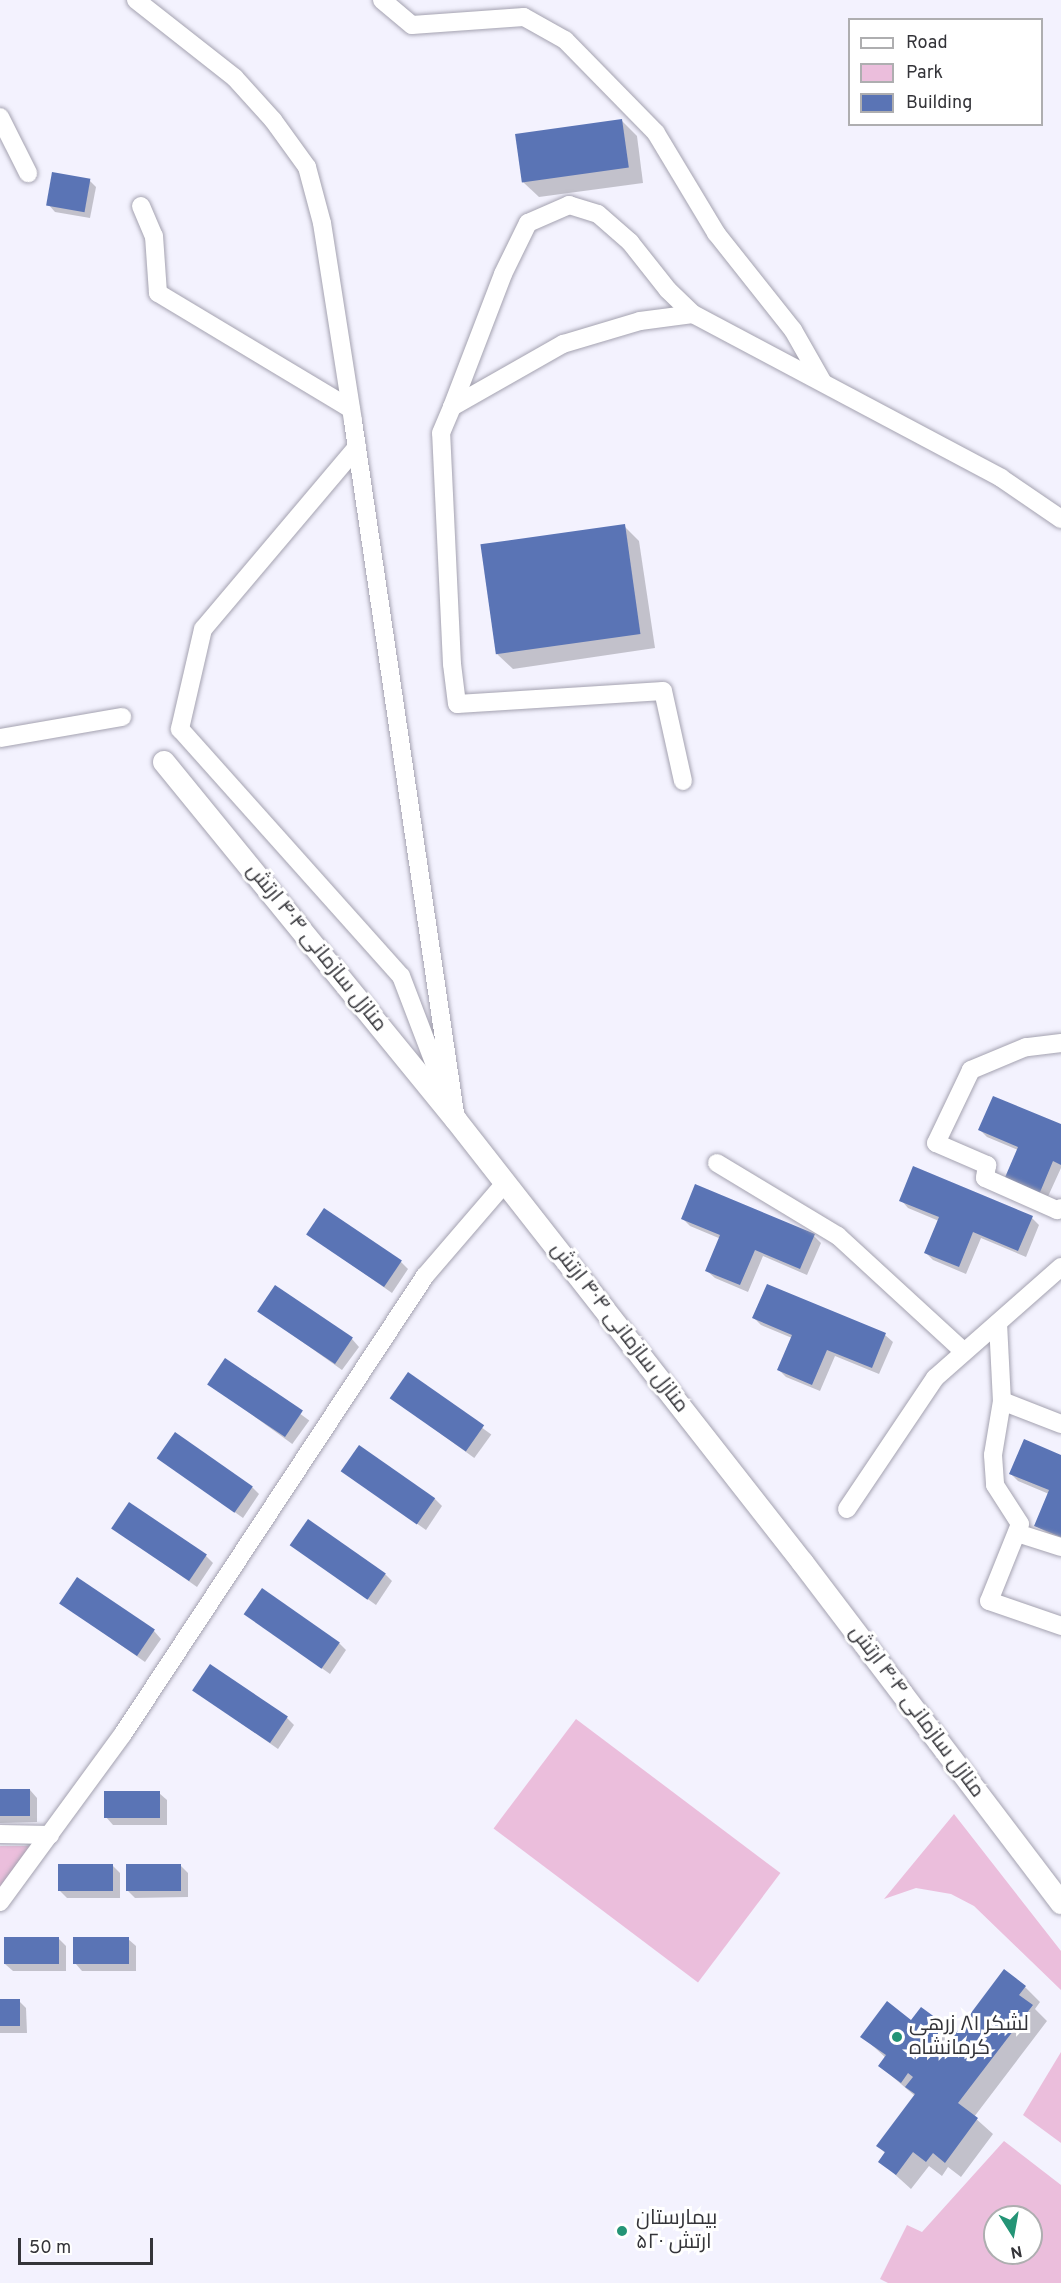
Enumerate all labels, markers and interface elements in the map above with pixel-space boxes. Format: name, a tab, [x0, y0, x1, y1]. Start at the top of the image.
legend	[848, 18, 1043, 126]
text: Road	[906, 32, 948, 55]
text: Park	[906, 62, 943, 85]
text: Building	[906, 92, 972, 115]
street label: منازل سازمانی ۴۰۴ ارتش	[240, 859, 392, 1037]
street label: منازل سازمانی ۴۰۴ ارتش	[545, 1238, 693, 1418]
street label: منازل سازمانی ۴۰۴ ارتش	[843, 1621, 989, 1803]
place label: لشکر ۸۱ زرهی کرمانشاه	[909, 2012, 1029, 2062]
marker: لشکر ۸۱ زرهی کرمانشاه	[890, 2030, 904, 2044]
north arrow	[983, 2205, 1043, 2265]
place label: بیمارستان ۵۲۰ ارتش	[636, 2206, 717, 2256]
marker: بیمارستان ۵۲۰ ارتش	[613, 2222, 631, 2240]
scale bar	[21, 2226, 156, 2264]
text: 50 m	[29, 2237, 71, 2260]
text: N	[1009, 2240, 1024, 2262]

